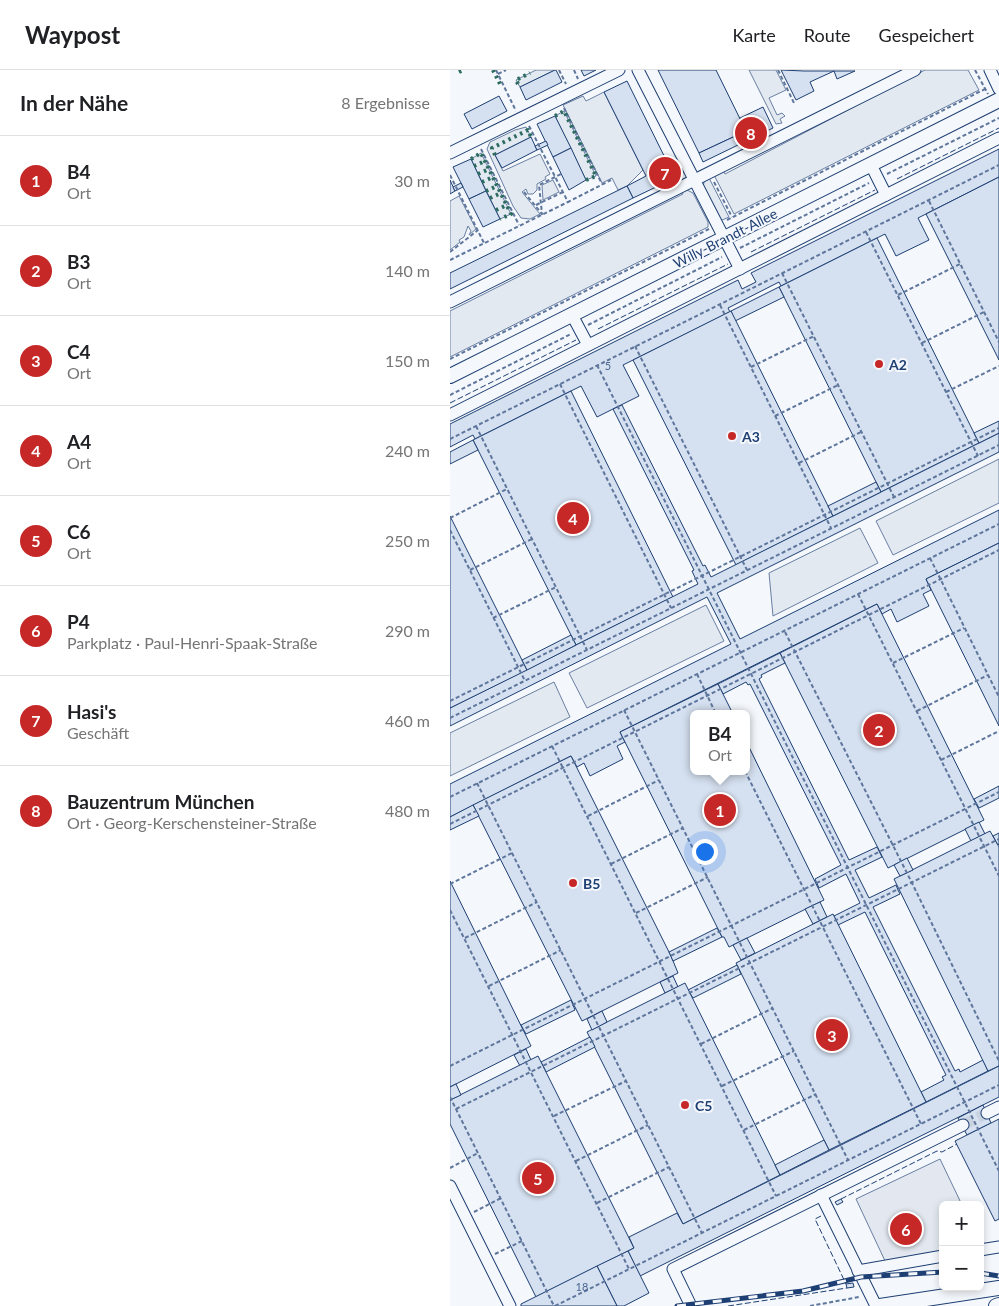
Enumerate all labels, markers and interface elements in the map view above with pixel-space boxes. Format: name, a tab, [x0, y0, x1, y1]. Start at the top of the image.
text: Waypost	[25, 20, 120, 49]
text: Karte	[732, 24, 776, 46]
text: Route	[804, 24, 851, 46]
text: Gespeichert	[879, 24, 974, 46]
text: In der Nähe	[20, 90, 128, 115]
text: 8 Ergebnisse	[341, 93, 430, 112]
pin: 8	[735, 114, 767, 152]
pin: 7	[649, 154, 681, 192]
text: B4	[67, 160, 91, 183]
text: 1	[31, 171, 41, 190]
text: 30 m	[394, 171, 430, 190]
text: Ort	[67, 183, 91, 202]
street label: Willy-Brandt-Allee	[670, 204, 780, 272]
text: B3	[67, 250, 91, 273]
text: 2	[31, 261, 41, 280]
text: 140 m	[385, 261, 430, 280]
text: Ort	[67, 273, 91, 292]
text: C4	[67, 340, 91, 363]
text: 3	[31, 351, 41, 370]
text: 150 m	[385, 351, 430, 370]
place label: A2	[888, 356, 907, 373]
marker: A2	[873, 358, 885, 370]
house number: 5	[605, 359, 611, 372]
text: Ort	[67, 363, 91, 382]
place label: A3	[741, 428, 760, 445]
text: A4	[67, 430, 91, 453]
marker: A3	[726, 430, 738, 442]
text: 4	[31, 441, 41, 460]
text: 240 m	[385, 441, 430, 460]
text: Ort	[67, 453, 91, 472]
pin: 4	[557, 499, 589, 537]
text: C6	[67, 520, 91, 543]
text: 5	[31, 531, 41, 550]
text: 250 m	[385, 531, 430, 550]
text: Ort	[67, 543, 91, 562]
text: P4	[67, 610, 90, 633]
text: 6	[31, 621, 41, 640]
text: 290 m	[385, 621, 430, 640]
text: Parkplatz · Paul-Henri-Spaak-Straße	[67, 633, 318, 652]
text: Hasi's	[67, 700, 116, 723]
popup	[690, 710, 750, 775]
text: 7	[31, 711, 41, 730]
text: 460 m	[385, 711, 430, 730]
pin: 2	[863, 711, 895, 749]
text: B4	[708, 722, 731, 745]
text: Geschäft	[67, 723, 129, 742]
text: Ort	[708, 745, 732, 764]
text: Bauzentrum München	[67, 790, 254, 813]
pin: 1	[704, 791, 736, 829]
text: 8	[31, 801, 41, 820]
text: 480 m	[385, 801, 430, 820]
text: Ort · Georg-Kerschensteiner-Straße	[67, 813, 317, 832]
your location	[692, 839, 718, 865]
place label: B5	[583, 875, 600, 892]
marker: B5	[567, 877, 579, 889]
pin: 3	[816, 1016, 848, 1054]
place label: C5	[695, 1097, 712, 1114]
marker: C5	[679, 1099, 691, 1111]
pin: 5	[522, 1159, 554, 1197]
map controls	[939, 1201, 984, 1291]
button: +	[939, 1201, 984, 1246]
pin: 6	[890, 1210, 922, 1248]
button: −	[939, 1246, 984, 1291]
house number: 18	[576, 1280, 588, 1293]

